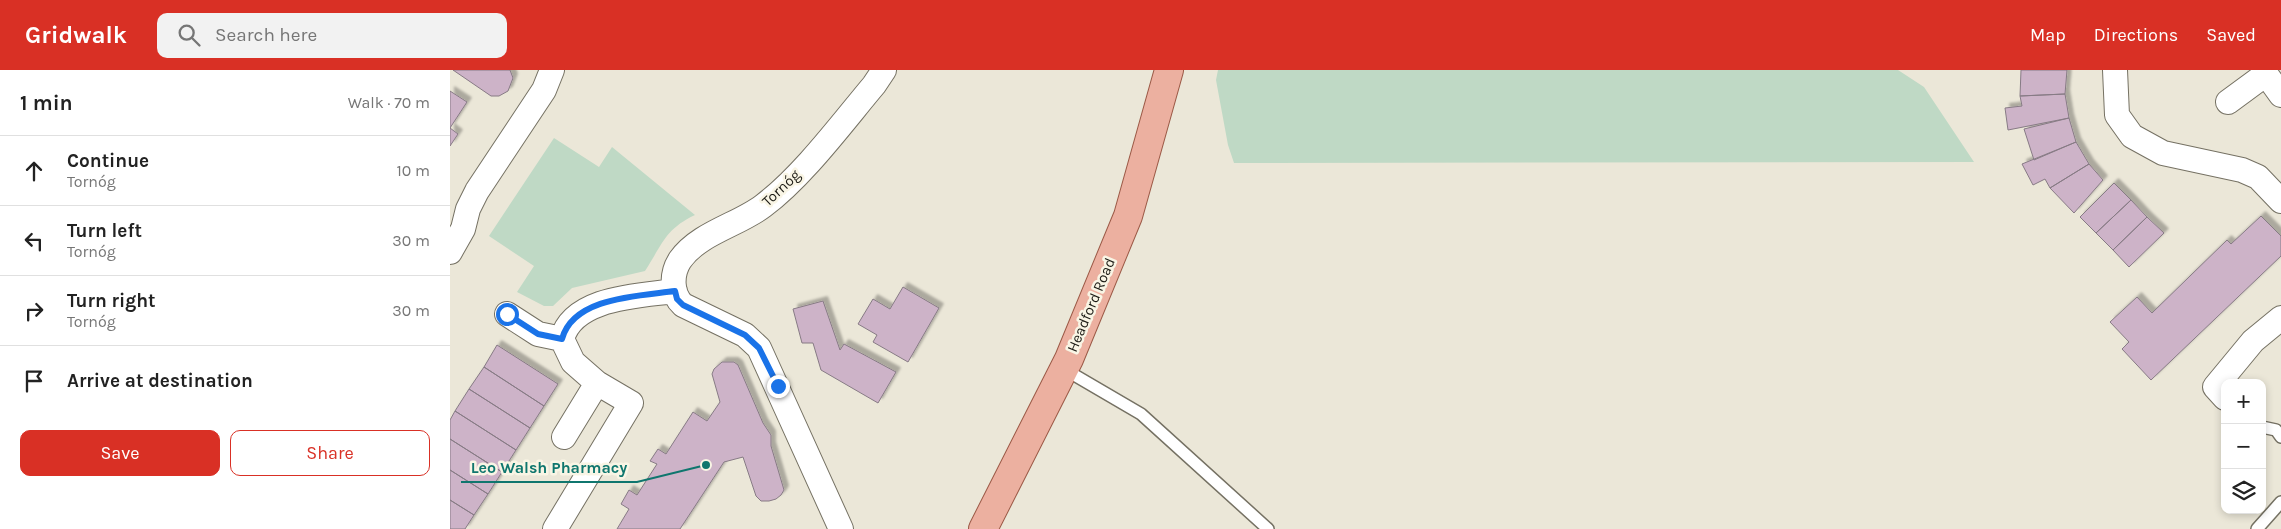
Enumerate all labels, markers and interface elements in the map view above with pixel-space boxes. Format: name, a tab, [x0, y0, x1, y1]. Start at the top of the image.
search box	[157, 13, 507, 58]
text: Gridwalk	[25, 21, 127, 49]
icon: search	[175, 21, 203, 49]
text: Search here	[215, 24, 317, 46]
text: Map	[2030, 24, 2066, 46]
text: Directions	[2094, 24, 2178, 46]
text: Saved	[2206, 24, 2256, 46]
text: 1 min	[20, 91, 73, 115]
text: Walk · 70 m	[348, 93, 430, 112]
text: Continue	[67, 150, 149, 172]
icon: ahead	[20, 157, 48, 185]
text: 10 m	[396, 161, 430, 180]
street label: Tornóg	[758, 165, 804, 210]
text: Tornóg	[67, 172, 116, 191]
text: Turn left	[67, 220, 142, 242]
icon: left	[20, 227, 48, 255]
text: 30 m	[392, 231, 430, 250]
text: Tornóg	[67, 242, 116, 261]
street label: Headford Road	[1063, 255, 1119, 355]
text: Turn right	[67, 290, 156, 312]
icon: right	[20, 297, 48, 325]
text: 30 m	[392, 301, 430, 320]
route start	[496, 303, 519, 326]
text: Tornóg	[67, 312, 116, 331]
icon: arrive	[20, 367, 48, 395]
text: Arrive at destination	[67, 370, 253, 392]
route end	[767, 375, 790, 398]
map controls	[2221, 379, 2266, 514]
button: +	[2221, 379, 2266, 424]
button: −	[2221, 424, 2266, 469]
button: Save	[20, 430, 220, 476]
button: Share	[230, 430, 430, 476]
callout: Leo Walsh Pharmacy	[461, 451, 637, 482]
text: Leo Walsh Pharmacy	[471, 458, 627, 477]
button: layers	[2221, 469, 2266, 514]

